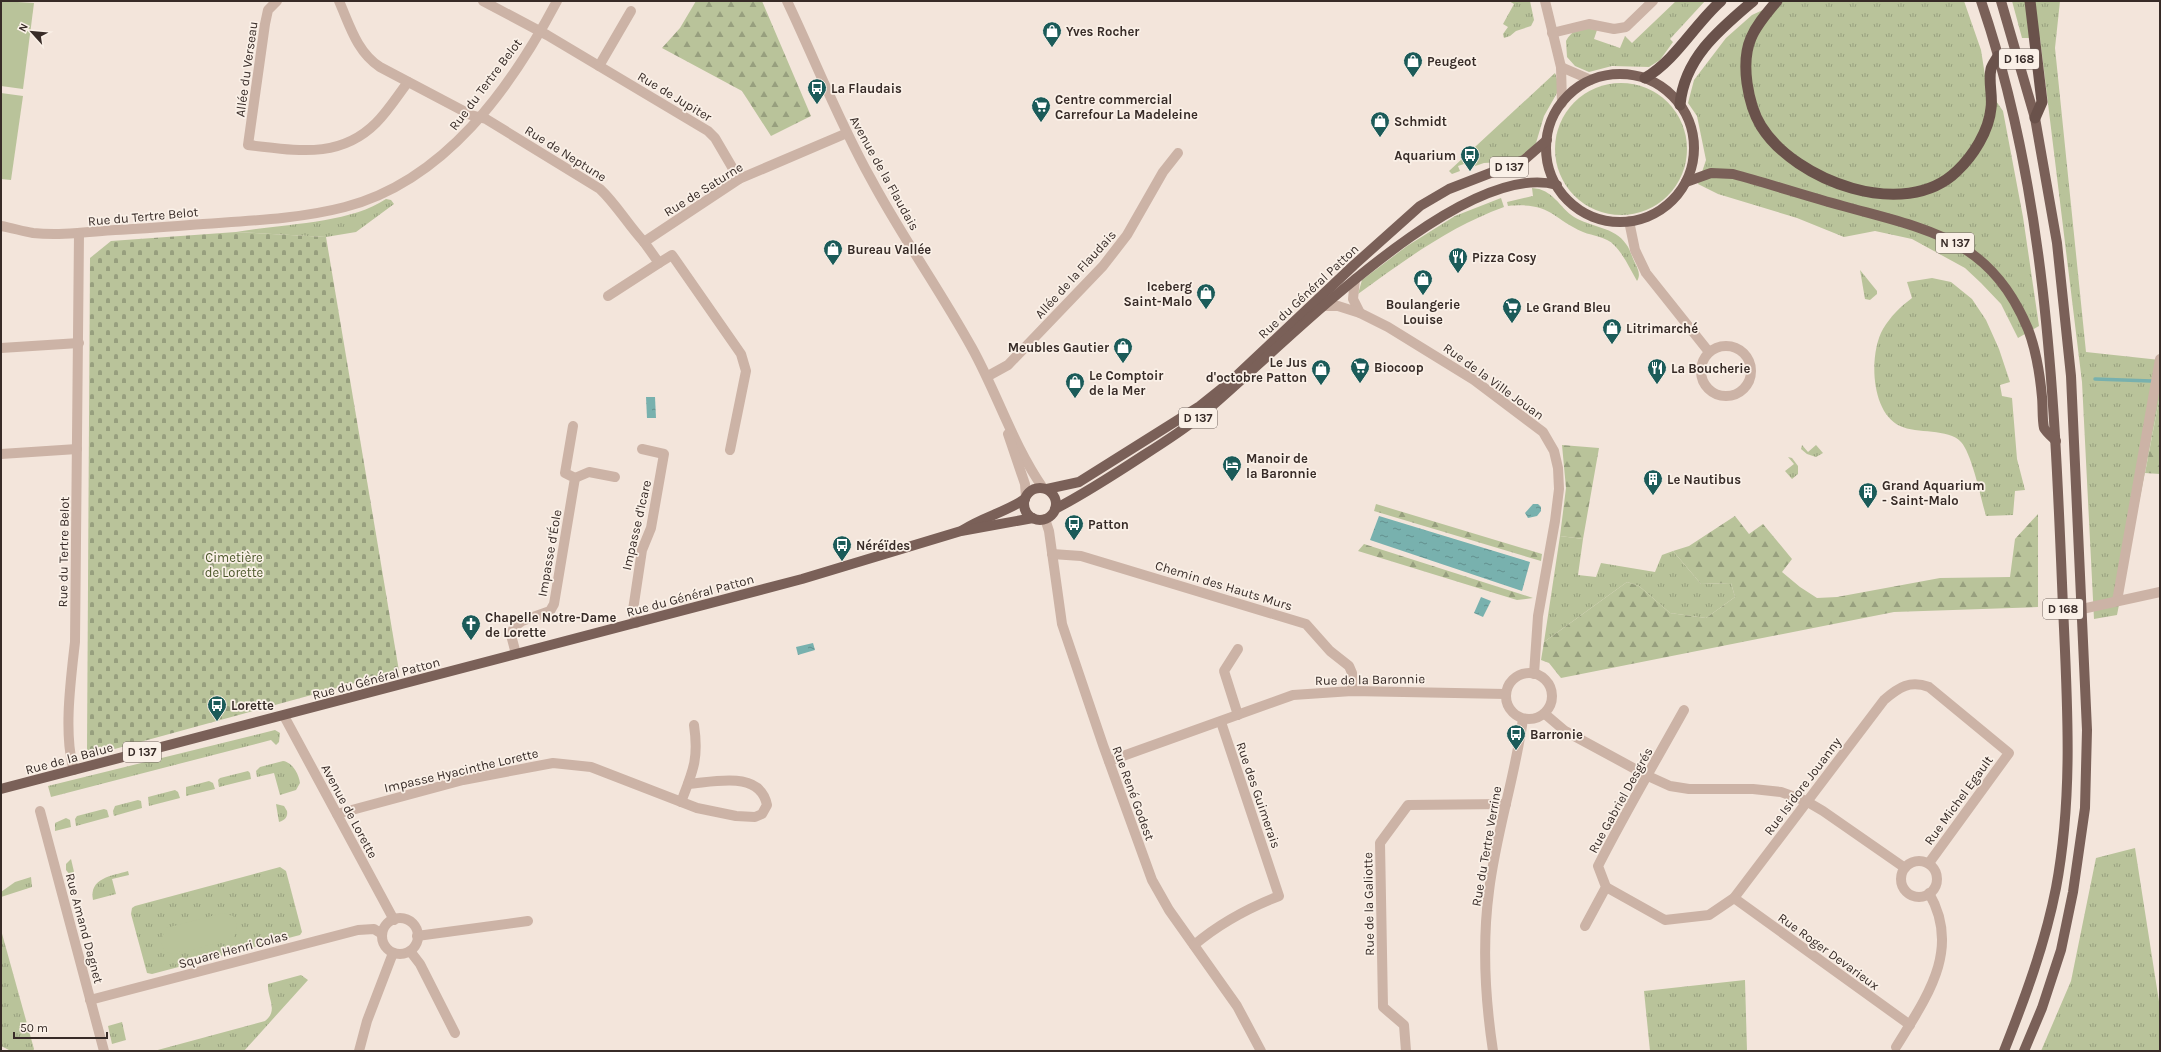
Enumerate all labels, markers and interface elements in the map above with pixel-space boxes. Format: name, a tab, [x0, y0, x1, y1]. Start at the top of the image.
north arrow	[12, 12, 52, 52]
street label: Allée du Verseau	[232, 20, 261, 118]
shop icon: Yves Rocher	[1041, 20, 1063, 48]
text: N	[16, 21, 31, 34]
place label: Yves Rocher	[1066, 24, 1140, 39]
street label: Rue du Tertre Belot	[446, 35, 525, 133]
road number: D 168	[1999, 49, 2039, 69]
shop icon: Peugeot	[1402, 50, 1424, 78]
place label: Peugeot	[1427, 54, 1477, 69]
street label: Rue de Jupiter	[635, 68, 715, 125]
bus stop icon: La Flaudais	[806, 77, 828, 105]
place label: La Flaudais	[831, 81, 902, 96]
place label: Centre commercial Carrefour La Madeleine	[1055, 92, 1198, 122]
supermarket icon: Centre commercial Carrefour La Madeleine	[1030, 95, 1052, 123]
shop icon: Schmidt	[1369, 110, 1391, 138]
street label: Avenue de la Flaudais	[847, 114, 922, 233]
place label: Schmidt	[1394, 114, 1447, 129]
street label: Rue de Neptune	[522, 122, 610, 185]
bus stop icon: Aquarium	[1459, 144, 1481, 172]
place label: Aquarium	[1394, 148, 1456, 164]
road number: D 137	[1490, 157, 1528, 177]
street label: Rue de Saturne	[661, 159, 746, 220]
street label: Rue du Tertre Belot	[87, 204, 199, 229]
street label: Allée de la Flaudais	[1032, 227, 1119, 322]
road number: N 137	[1936, 233, 1974, 253]
shop icon: Bureau Vallée	[822, 238, 844, 266]
street label: Rue du Général Patton	[1255, 241, 1362, 342]
place label: Bureau Vallée	[847, 242, 931, 257]
restaurant icon: Pizza Cosy	[1447, 246, 1469, 274]
place label: Pizza Cosy	[1472, 250, 1537, 265]
shop icon: Boulangerie Louise	[1412, 268, 1434, 296]
place label: Iceberg Saint-Malo	[1123, 279, 1192, 309]
shop icon: Iceberg Saint-Malo	[1195, 282, 1217, 310]
supermarket icon: Le Grand Bleu	[1501, 296, 1523, 324]
place label: Boulangerie Louise	[1386, 297, 1460, 327]
place label: Le Grand Bleu	[1526, 300, 1611, 315]
shop icon: Litrimarché	[1601, 317, 1623, 345]
place label: Litrimarché	[1626, 321, 1698, 336]
shop icon: Meubles Gautier	[1112, 336, 1134, 364]
place label: Meubles Gautier	[1008, 340, 1110, 355]
street label: Rue de la Ville Jouan	[1441, 340, 1547, 423]
place label: Le Jus d'octobre Patton	[1206, 355, 1307, 385]
supermarket icon: Biocoop	[1349, 356, 1371, 384]
restaurant icon: La Boucherie	[1646, 357, 1668, 385]
shop icon: Le Jus d'octobre Patton	[1310, 358, 1332, 386]
place label: Biocoop	[1374, 360, 1424, 375]
place label: La Boucherie	[1671, 361, 1750, 376]
place label: Le Comptoir de la Mer	[1089, 368, 1164, 398]
shop icon: Le Comptoir de la Mer	[1064, 371, 1086, 399]
road number: D 137	[1179, 408, 1217, 428]
place label: Manoir de la Baronnie	[1246, 451, 1317, 481]
hotel icon: Manoir de la Baronnie	[1221, 454, 1243, 482]
building icon: Le Nautibus	[1642, 468, 1664, 496]
place label: Le Nautibus	[1667, 472, 1741, 487]
street label: Impasse d'Icare	[619, 478, 654, 572]
place label: Grand Aquarium - Saint-Malo	[1882, 478, 1985, 508]
building icon: Grand Aquarium - Saint-Malo	[1857, 481, 1879, 509]
street label: Rue du Tertre Belot	[55, 496, 72, 608]
street label: Impasse d'Éole	[532, 508, 565, 598]
bus stop icon: Patton	[1063, 513, 1085, 541]
place label: Patton	[1088, 517, 1129, 532]
bus stop icon: Néréïdes	[831, 534, 853, 562]
place label: Néréïdes	[856, 538, 910, 553]
park label: Cimetière de Lorette	[205, 550, 264, 580]
street label: Chemin des Hauts Murs	[1153, 557, 1294, 614]
street label: Rue du Général Patton	[625, 571, 756, 620]
road number: D 168	[2043, 599, 2083, 619]
place label: Chapelle Notre-Dame de Lorette	[485, 610, 616, 640]
church icon: Chapelle Notre-Dame de Lorette	[460, 613, 482, 641]
street label: Rue du Général Patton	[311, 654, 442, 703]
street label: Rue de la Baronnie	[1315, 671, 1426, 688]
bus stop icon: Lorette	[206, 694, 228, 722]
place label: Lorette	[231, 698, 274, 713]
bus stop icon: Barronie	[1505, 723, 1527, 751]
place label: Barronie	[1530, 727, 1583, 742]
street label: Rue Isidore Jouanny	[1761, 735, 1844, 838]
street label: Rue de la Balue	[24, 739, 115, 777]
street label: Rue des Guimerais	[1233, 740, 1284, 850]
road number: D 137	[123, 742, 161, 762]
street label: Rue René Godest	[1109, 744, 1158, 843]
street label: Impasse Hyacinthe Lorette	[383, 745, 540, 796]
street label: Rue Gabriel Desgrés	[1585, 745, 1656, 856]
street label: Rue Michel Egault	[1921, 753, 1996, 848]
street label: Avenue de Lorette	[318, 762, 381, 861]
street label: Rue du Tertre Verrine	[1469, 784, 1505, 907]
street label: Rue de la Galiotte	[1360, 852, 1377, 956]
street label: Rue Amand Dagnet	[63, 871, 106, 985]
street label: Rue Roger Devarieux	[1775, 910, 1882, 993]
street label: Square Henri Colas	[177, 928, 290, 972]
scale bar	[14, 1014, 107, 1040]
text: 50 m	[20, 1021, 48, 1035]

